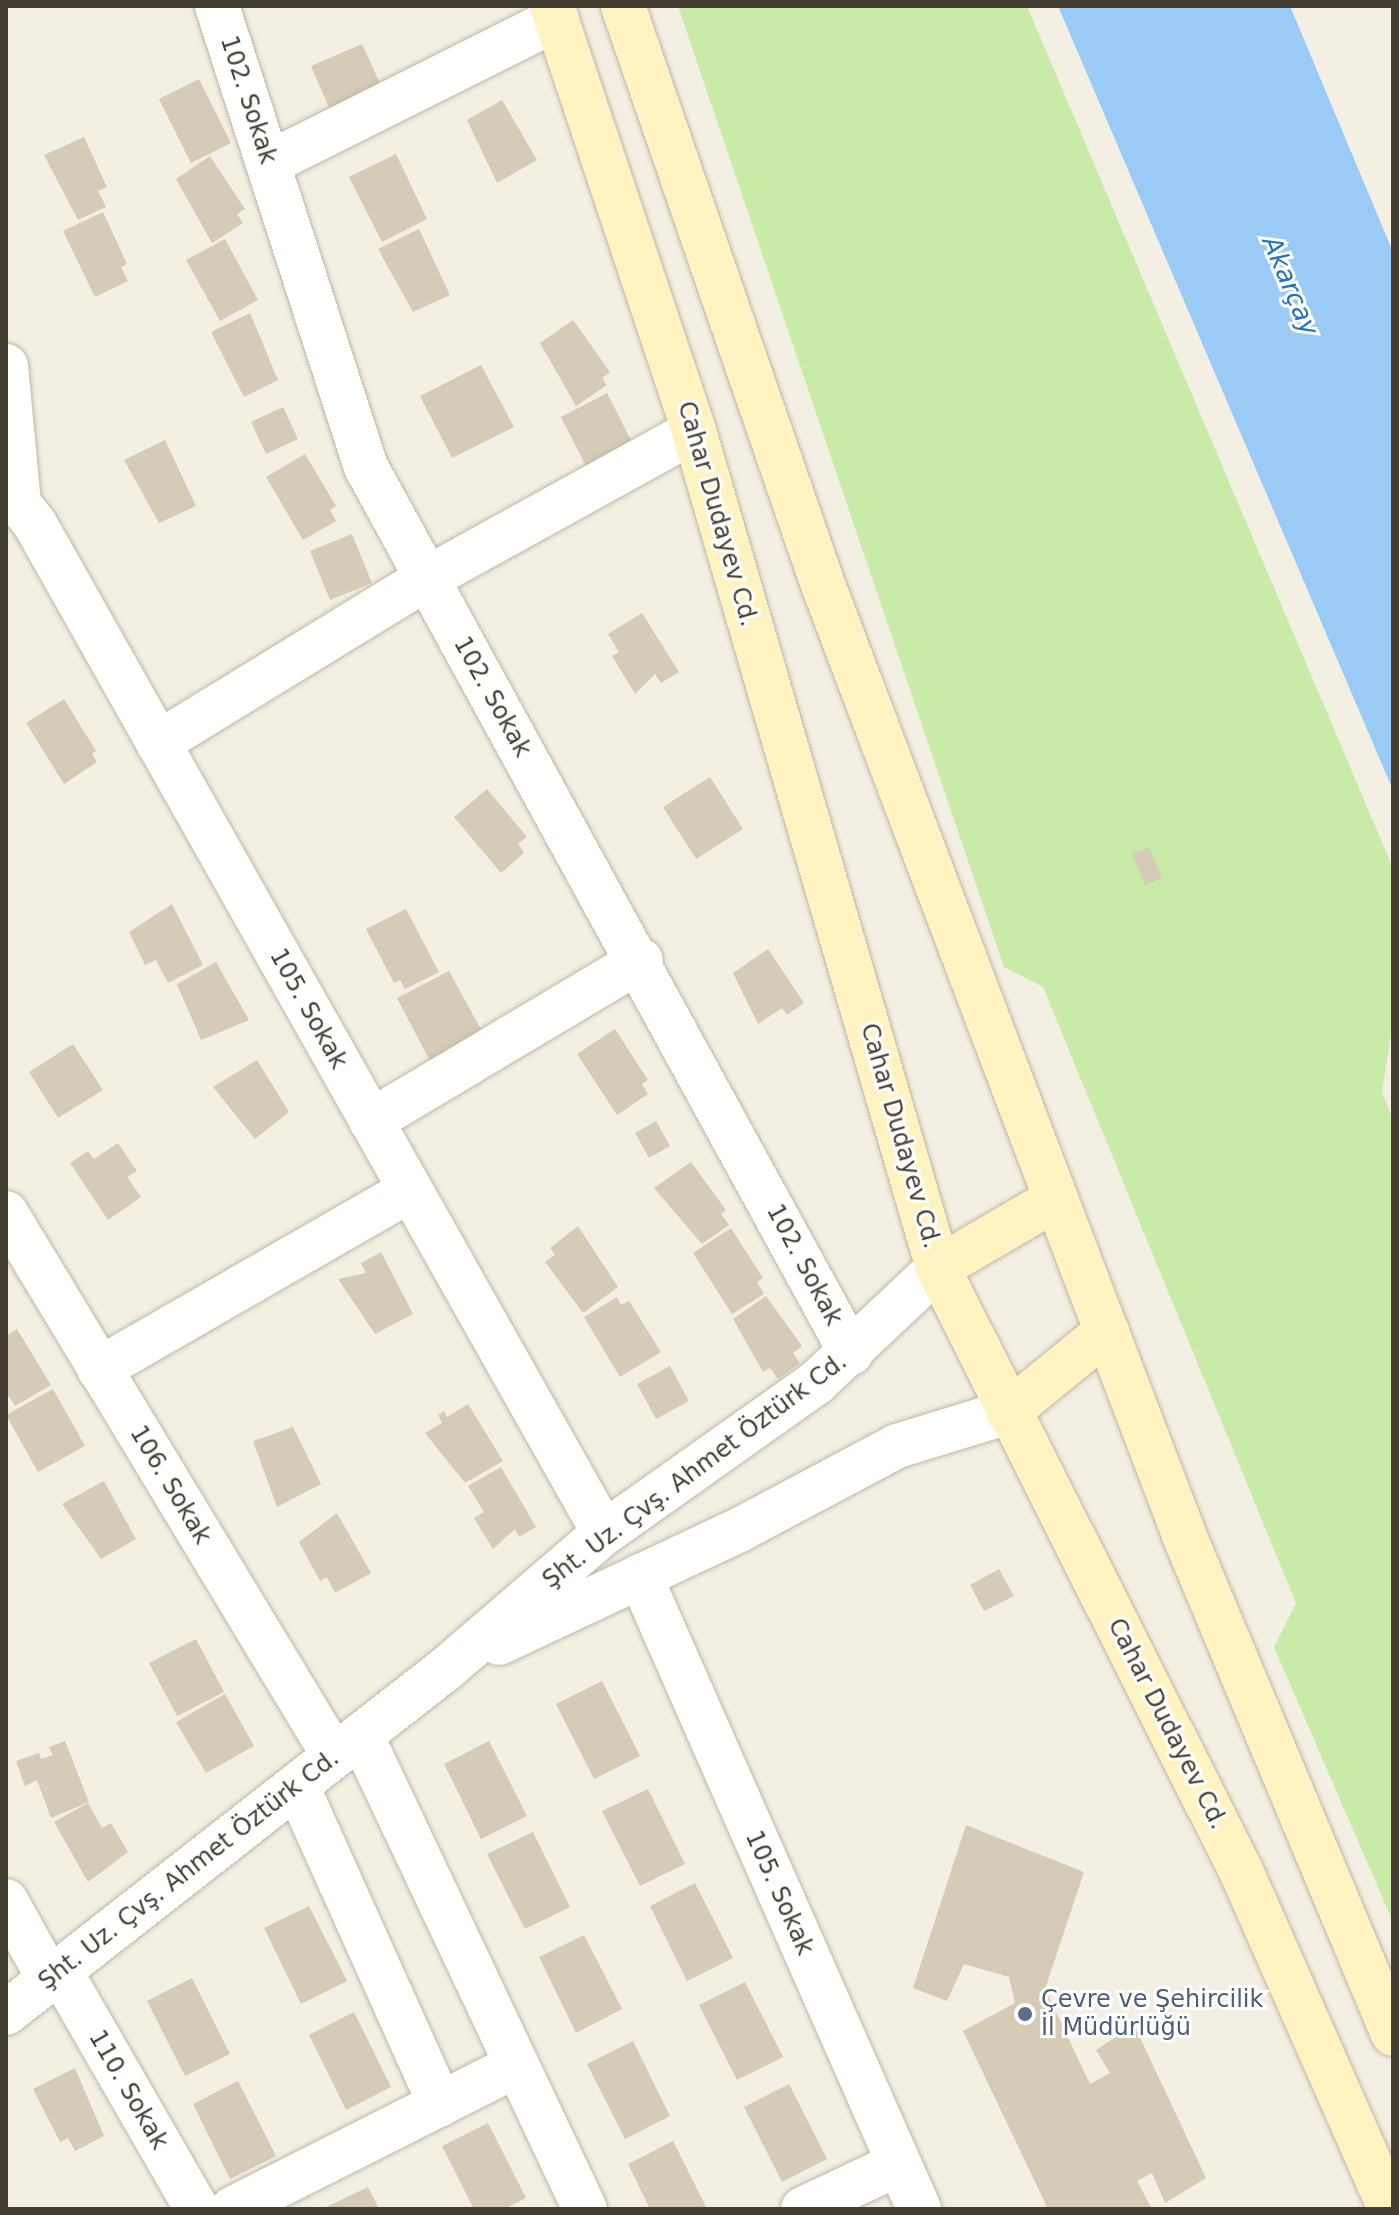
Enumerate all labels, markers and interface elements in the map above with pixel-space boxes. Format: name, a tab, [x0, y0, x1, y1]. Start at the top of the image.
street label: 102. Sokak	[214, 32, 282, 168]
water label: Akarçay	[1255, 232, 1325, 340]
street label: Cahar Dudayev Cd.	[671, 398, 763, 630]
street label: 102. Sokak	[447, 632, 537, 762]
street label: 105. Sokak	[263, 944, 353, 1074]
street label: Cahar Dudayev Cd.	[854, 1020, 946, 1252]
street label: 102. Sokak	[760, 1199, 848, 1331]
street label: Şht. Uz. Çvş. Ahmet Öztürk Cd.	[537, 1347, 853, 1595]
street label: 106. Sokak	[123, 1421, 217, 1549]
street label: Cahar Dudayev Cd.	[1101, 1614, 1233, 1834]
street label: Şht. Uz. Çvş. Ahmet Öztürk Cd.	[33, 1744, 345, 1996]
street label: 105. Sokak	[739, 1826, 819, 1960]
place label: Çevre ve Şehircilik İl Müdürlüğü	[1041, 1986, 1263, 2042]
marker: Çevre ve Şehircilik İl Müdürlüğü	[1016, 2005, 1034, 2023]
street label: 110. Sokak	[82, 2025, 174, 2155]

